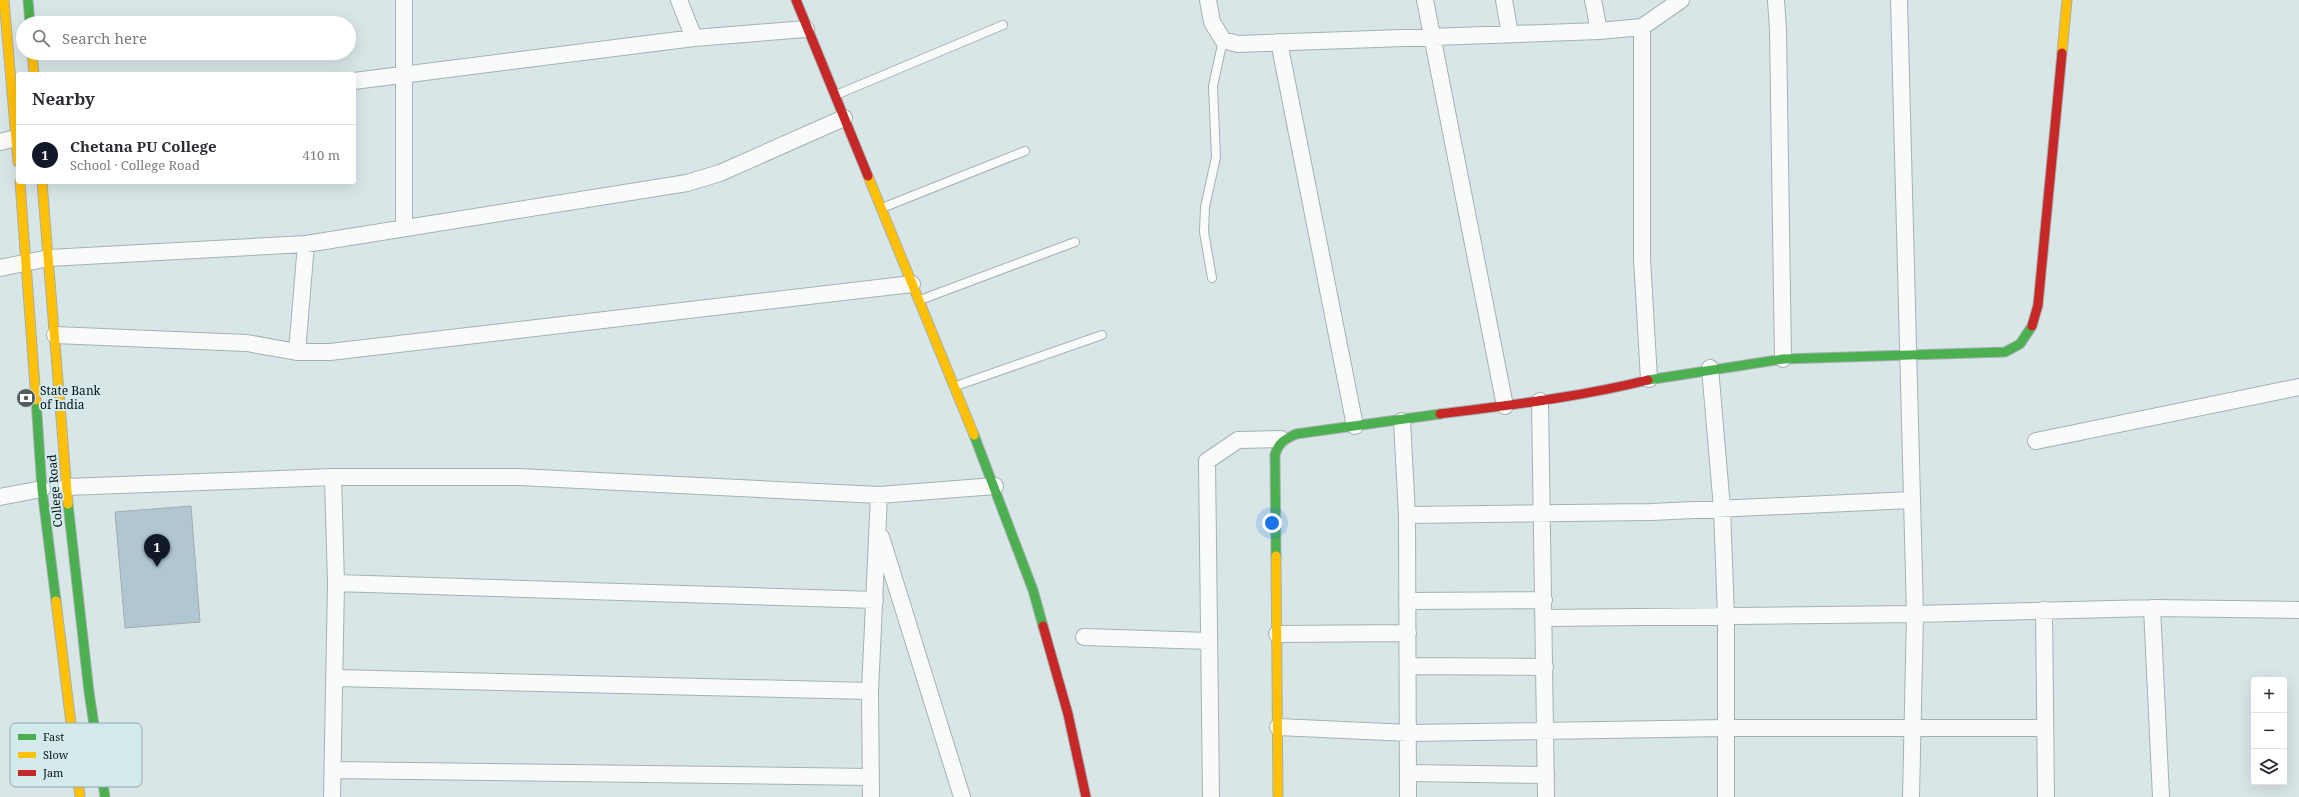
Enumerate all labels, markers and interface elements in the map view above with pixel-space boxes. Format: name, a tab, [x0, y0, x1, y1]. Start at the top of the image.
search box	[16, 16, 356, 60]
icon: search	[30, 27, 52, 49]
text: Search here	[62, 28, 147, 48]
text: Nearby	[32, 87, 95, 110]
text: Chetana PU College	[70, 136, 217, 156]
text: 1	[41, 146, 49, 164]
text: 410 m	[303, 146, 340, 164]
text: School · College Road	[70, 156, 200, 174]
place label: State Bank of India	[40, 382, 102, 413]
bank icon: State Bank of India	[15, 387, 37, 409]
street label: College Road	[43, 453, 66, 528]
your location	[1262, 513, 1282, 533]
pin: 1	[144, 534, 170, 567]
map controls	[2251, 677, 2287, 785]
button: +	[2251, 677, 2287, 713]
button: −	[2251, 713, 2287, 749]
legend	[10, 723, 142, 787]
text: Fast	[43, 729, 64, 744]
text: Slow	[43, 747, 69, 762]
button: layers	[2251, 749, 2287, 785]
text: Jam	[42, 765, 64, 780]

